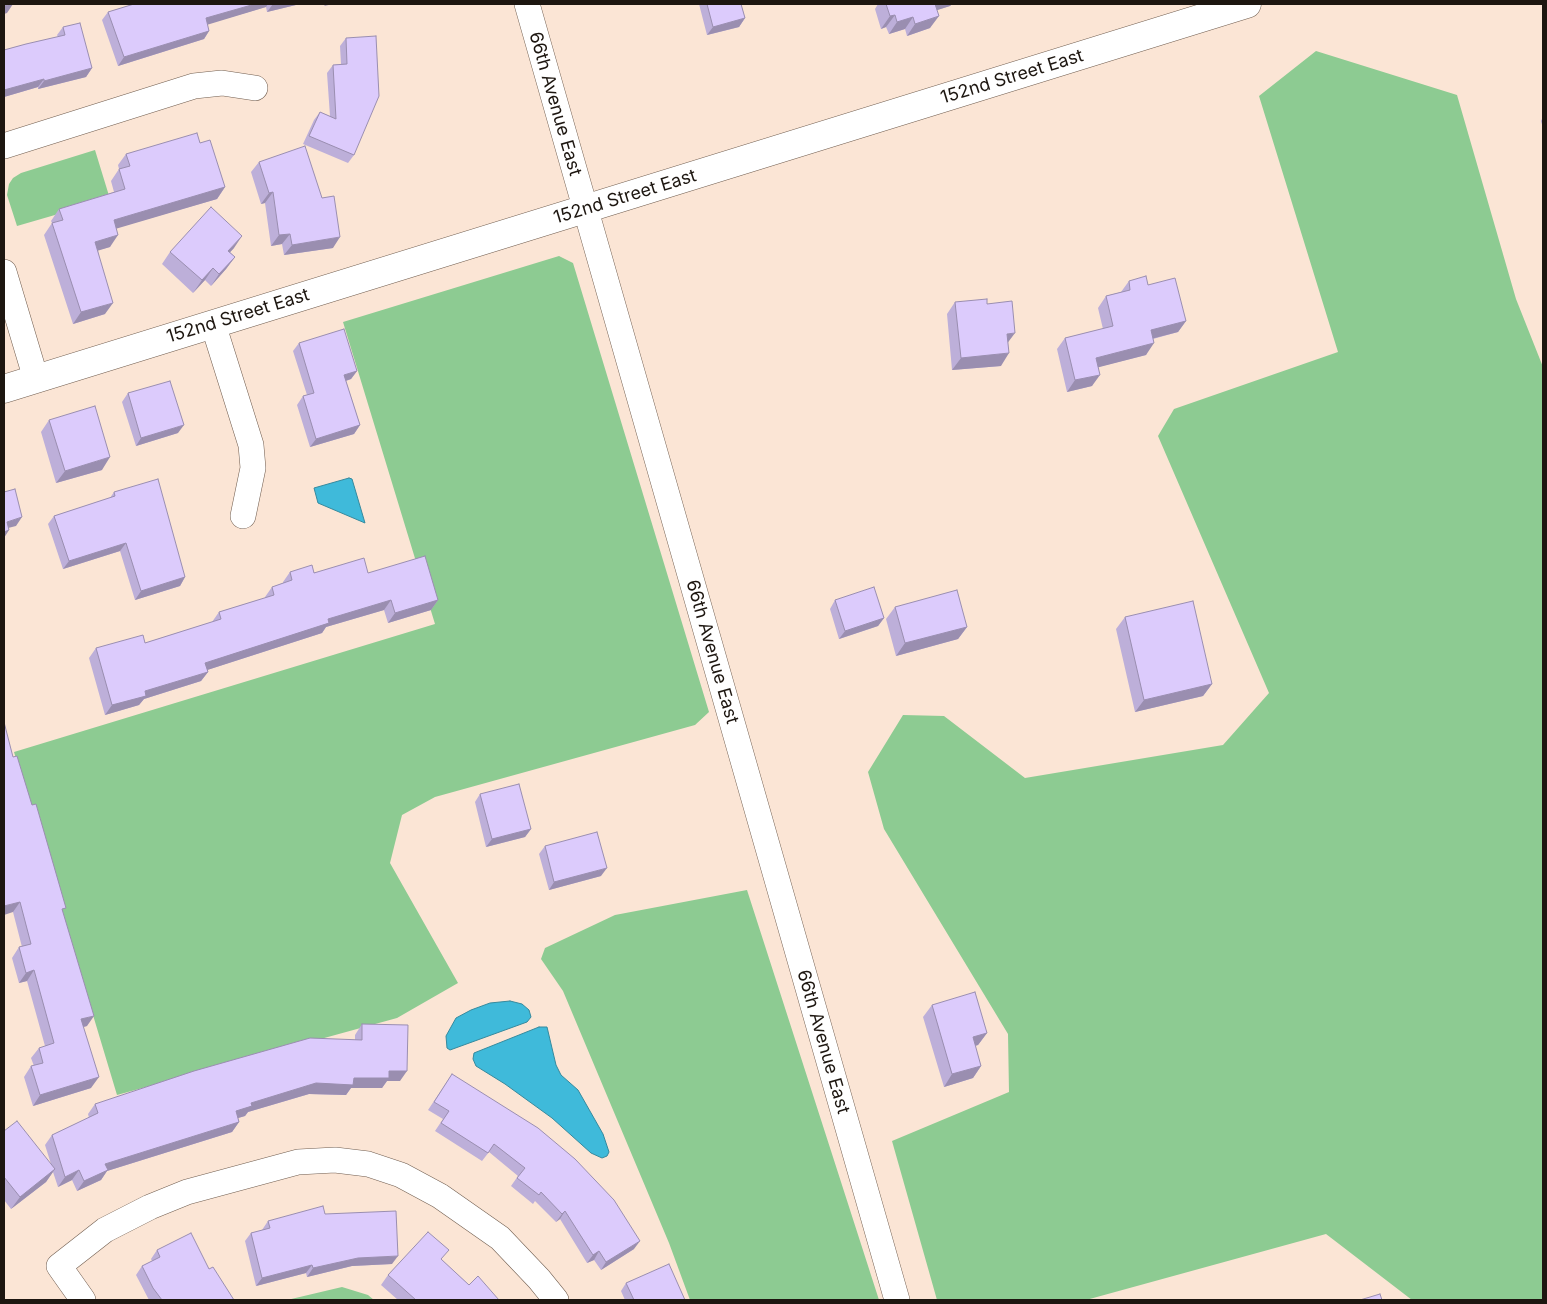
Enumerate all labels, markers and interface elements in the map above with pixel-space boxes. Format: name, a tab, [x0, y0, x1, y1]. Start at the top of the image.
street label: 66th Avenue East	[524, 30, 586, 178]
street label: 152nd Street East	[938, 45, 1086, 109]
street label: 152nd Street East	[551, 165, 699, 229]
street label: 152nd Street East	[164, 284, 312, 348]
street label: 66th Avenue East	[681, 578, 743, 726]
street label: 66th Avenue East	[792, 968, 854, 1116]

